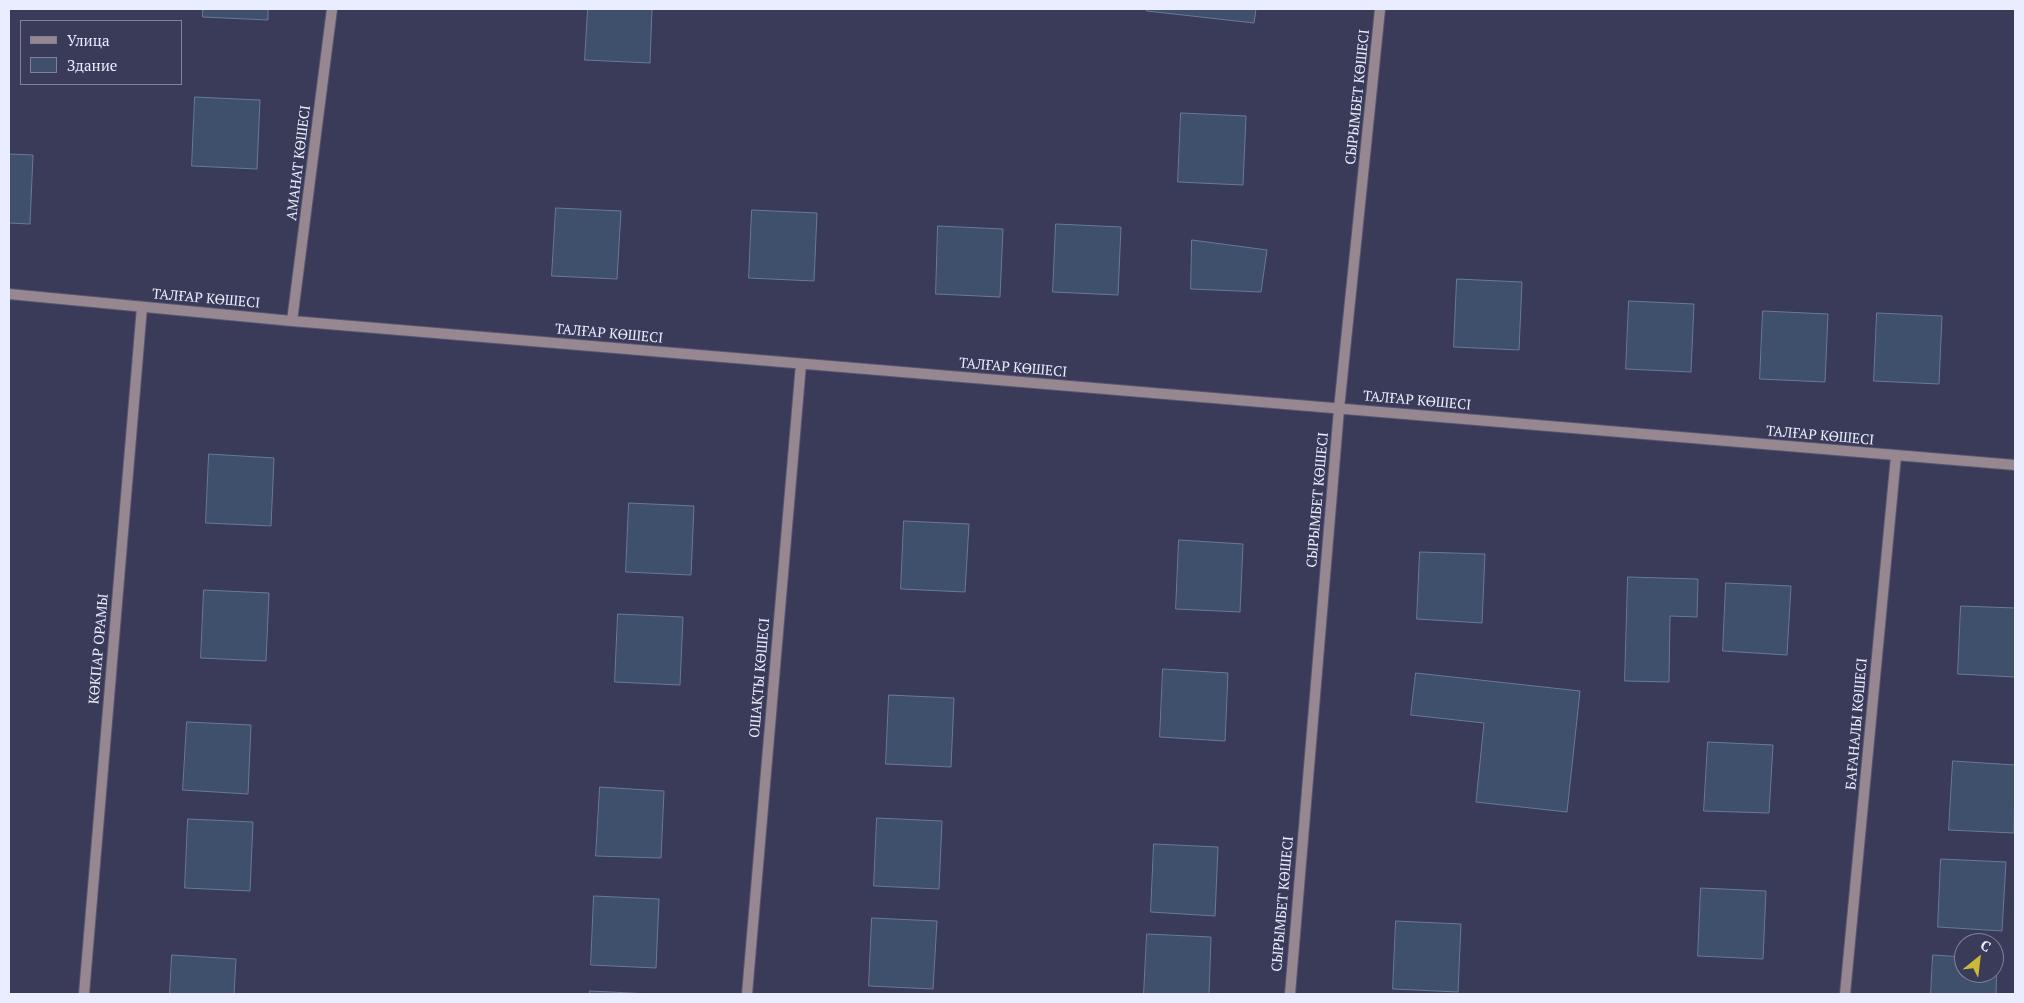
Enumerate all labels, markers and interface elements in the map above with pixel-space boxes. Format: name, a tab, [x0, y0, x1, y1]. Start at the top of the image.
legend	[20, 20, 182, 85]
street label: СЫРЫМБЕТ КӨШЕСІ	[1343, 29, 1373, 165]
text: Улица	[67, 30, 110, 50]
text: Здание	[67, 55, 117, 75]
street label: АМАНАТ КӨШЕСІ	[284, 104, 314, 222]
street label: ТАЛҒАР КӨШЕСІ	[151, 286, 261, 312]
street label: ТАЛҒАР КӨШЕСІ	[554, 321, 664, 347]
street label: ТАЛҒАР КӨШЕСІ	[958, 355, 1068, 381]
street label: ТАЛҒАР КӨШЕСІ	[1362, 388, 1472, 414]
street label: ТАЛҒАР КӨШЕСІ	[1765, 423, 1875, 449]
street label: СЫРЫМБЕТ КӨШЕСІ	[1304, 432, 1332, 568]
street label: КӨКПАР ОРАМЫ	[86, 593, 112, 705]
street label: ОШАҚТЫ КӨШЕСІ	[746, 617, 774, 739]
street label: БАҒАНАЛЫ КӨШЕСІ	[1843, 657, 1871, 791]
street label: СЫРЫМБЕТ КӨШЕСІ	[1269, 836, 1297, 972]
north arrow	[1954, 933, 2004, 983]
text: С	[1977, 935, 1995, 956]

